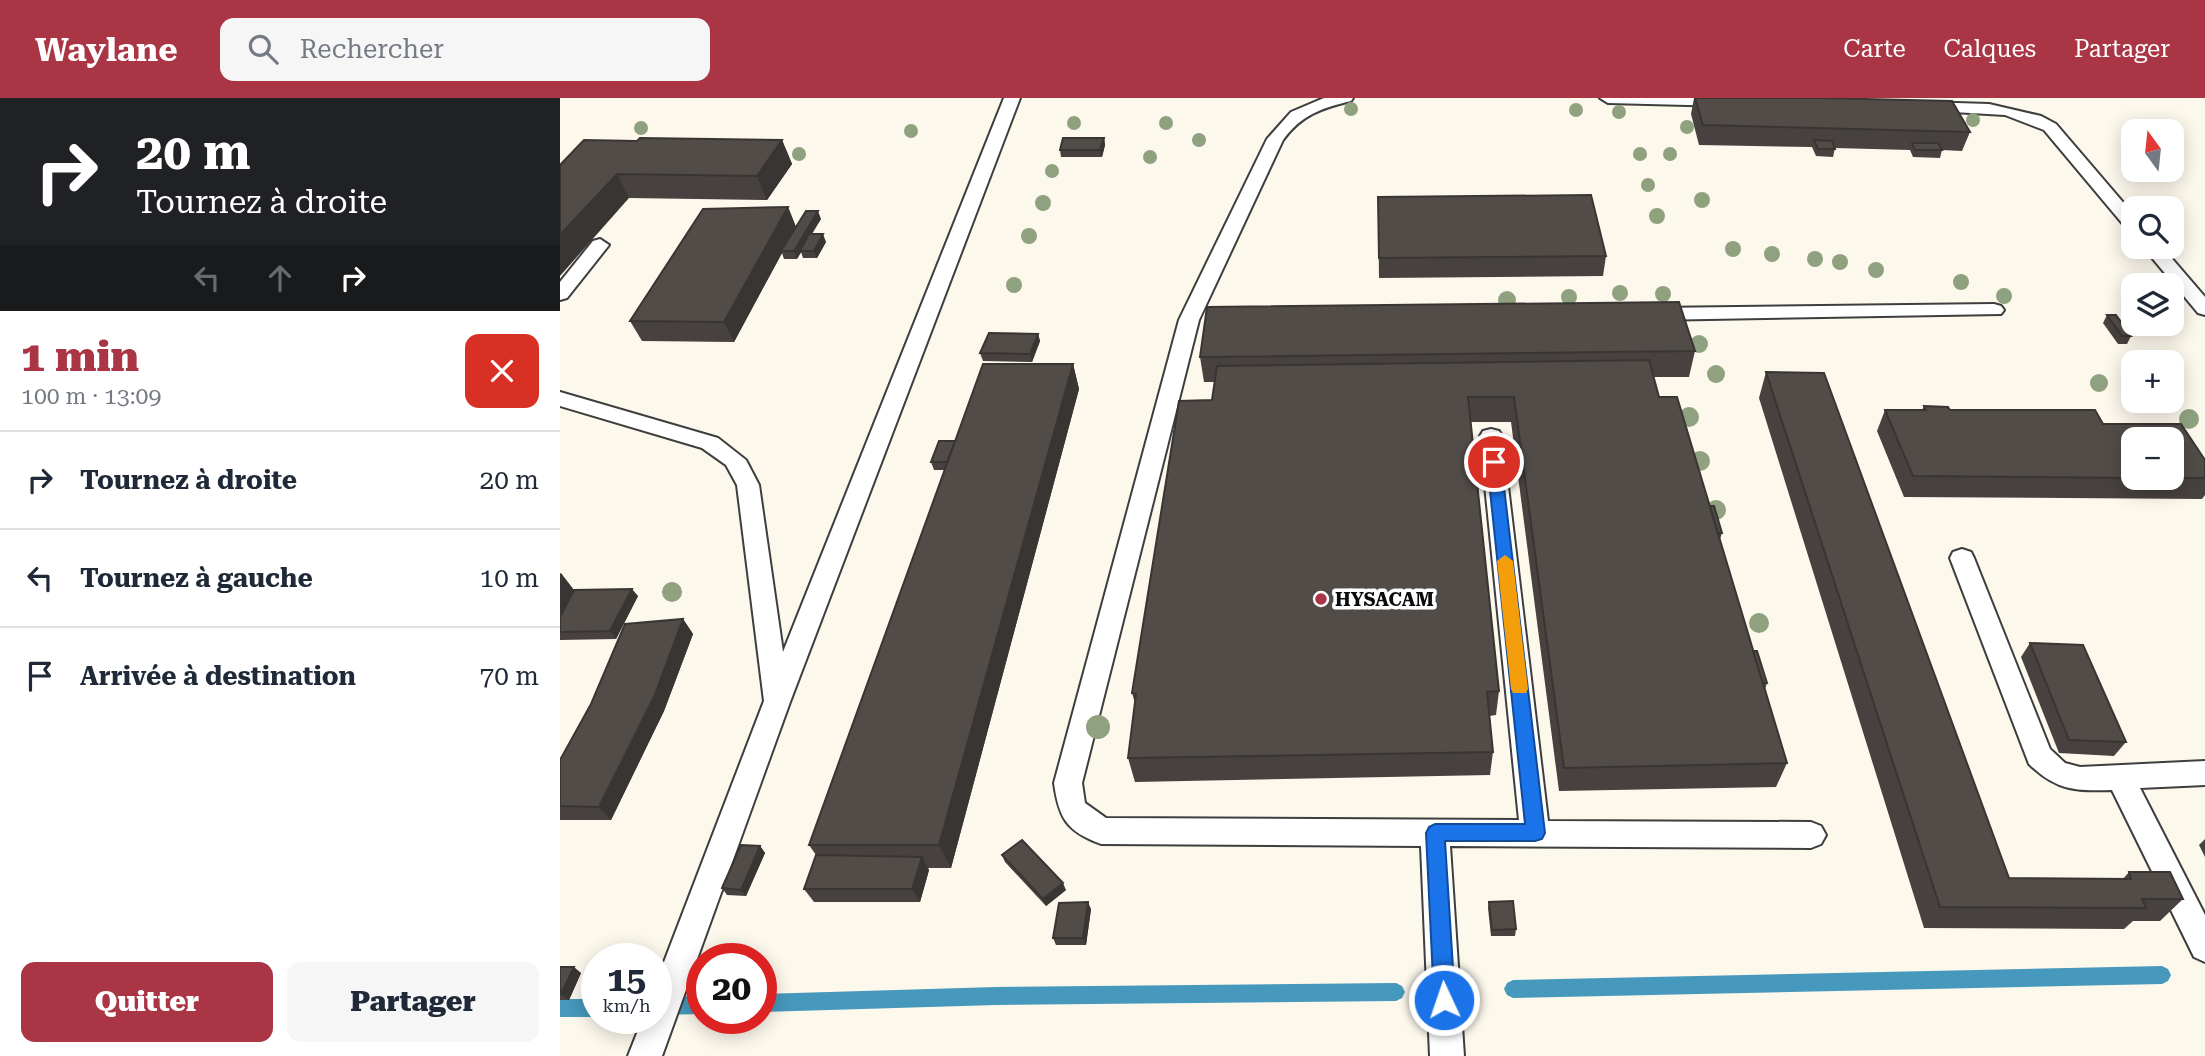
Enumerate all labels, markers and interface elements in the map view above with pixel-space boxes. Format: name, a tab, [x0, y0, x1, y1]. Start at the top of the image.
search box	[220, 18, 710, 81]
text: Waylane	[35, 30, 178, 69]
icon: search	[244, 30, 282, 68]
text: Rechercher	[300, 34, 444, 64]
text: Carte	[1843, 35, 1906, 63]
text: Calques	[1944, 35, 2036, 63]
text: Partager	[2074, 35, 2170, 63]
north arrow	[2121, 119, 2184, 182]
map controls	[2121, 119, 2184, 490]
text: 20 m	[136, 124, 251, 181]
icon: right	[21, 126, 112, 217]
text: Tournez à droite	[136, 183, 387, 221]
button: search	[2121, 196, 2184, 259]
icon: left	[188, 259, 226, 297]
icon: ahead	[261, 259, 299, 297]
icon: right	[334, 259, 372, 297]
button: layers	[2121, 273, 2184, 336]
text: 1 min	[21, 332, 139, 381]
button: close	[465, 334, 539, 408]
button: +	[2121, 350, 2184, 413]
text: 100 m · 13:09	[21, 383, 161, 410]
button: −	[2121, 427, 2184, 490]
pin	[1464, 432, 1524, 492]
icon: arrive	[1475, 443, 1513, 481]
icon: right	[21, 461, 59, 499]
text: Tournez à droite	[80, 465, 297, 495]
text: 20 m	[480, 465, 539, 495]
icon: left	[21, 559, 59, 597]
text: Tournez à gauche	[80, 563, 313, 593]
text: 10 m	[480, 563, 539, 593]
place label: HYSACAM	[1335, 588, 1434, 611]
marker: HYSACAM	[1313, 591, 1329, 607]
icon: arrive	[21, 657, 59, 695]
text: Arrivée à destination	[80, 661, 356, 691]
text: 70 m	[480, 661, 539, 691]
speed limit sign: 20	[686, 943, 777, 1034]
text: 15	[607, 959, 646, 1000]
button: Quitter	[21, 962, 273, 1042]
button: Partager	[287, 962, 539, 1042]
position arrow	[1407, 963, 1481, 1037]
text: km/h	[602, 995, 651, 1016]

